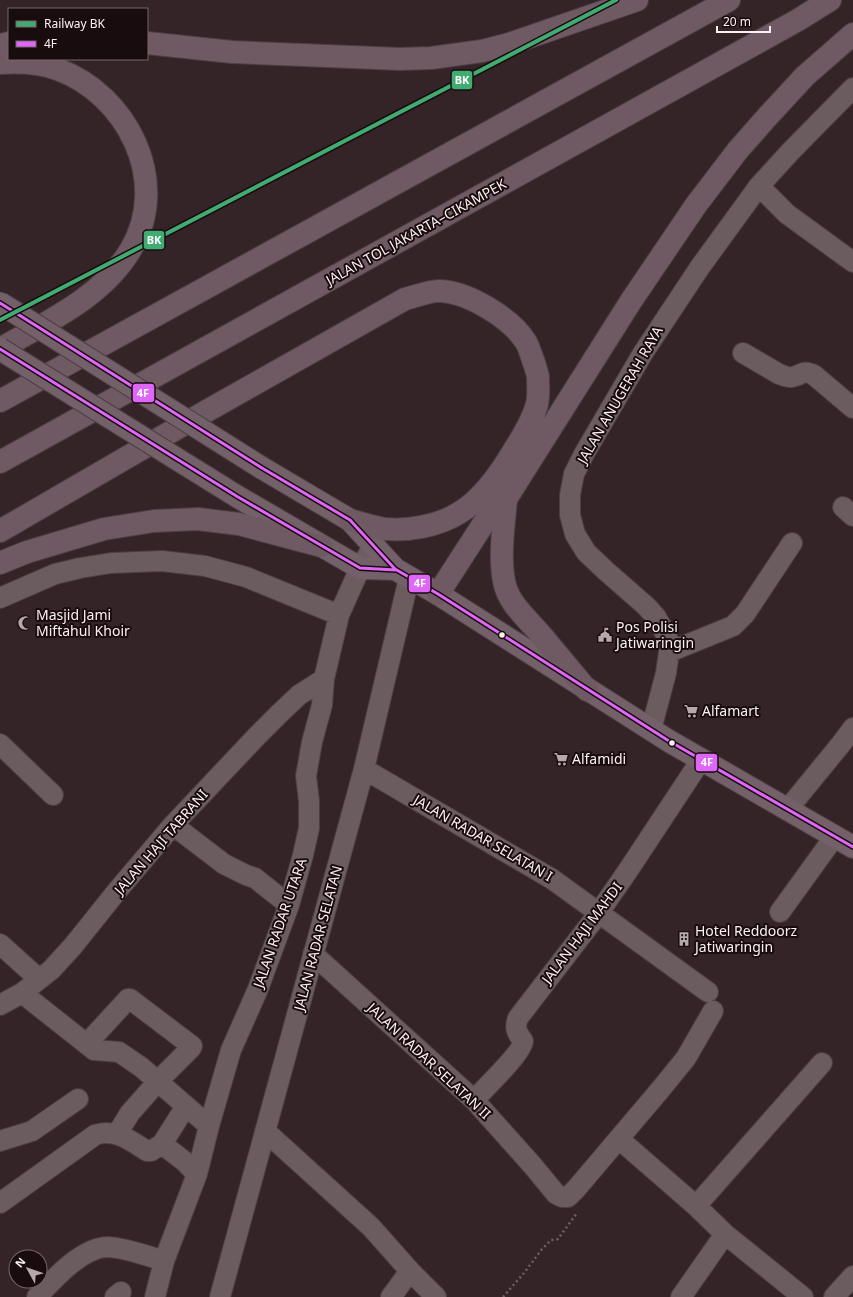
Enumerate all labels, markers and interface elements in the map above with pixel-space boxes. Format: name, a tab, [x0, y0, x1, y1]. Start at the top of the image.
legend	[8, 8, 148, 60]
scale bar	[717, 8, 770, 34]
text: 20 m	[723, 13, 751, 30]
text: Railway BK	[44, 15, 106, 32]
text: 4F	[44, 35, 57, 52]
line badge: BK	[451, 70, 473, 90]
text: BK	[455, 72, 470, 87]
street label: JALAN TOL JAKARTA–CIKAMPEK	[320, 174, 510, 290]
line badge: BK	[143, 230, 165, 250]
text: BK	[147, 232, 162, 247]
street label: JALAN ANUGERAH RAYA	[571, 323, 667, 469]
line badge: 4F	[132, 383, 155, 403]
text: 4F	[137, 385, 149, 400]
line badge: 4F	[408, 574, 431, 593]
text: 4F	[414, 575, 426, 590]
place label: Masjid Jami Miftahul Khoir	[36, 605, 130, 640]
mosque icon: Masjid Jami Miftahul Khoir	[17, 615, 33, 631]
place label: Pos Polisi Jatiwaringin	[614, 617, 694, 652]
public building icon: Pos Polisi Jatiwaringin	[597, 627, 613, 643]
unlabelled marker	[497, 630, 507, 640]
place label: Alfamart	[702, 701, 759, 720]
supermarket icon: Alfamart	[683, 703, 699, 719]
unlabelled marker	[667, 738, 677, 748]
place label: Alfamidi	[572, 749, 626, 768]
supermarket icon: Alfamidi	[553, 751, 569, 767]
line badge: 4F	[695, 753, 718, 772]
text: 4F	[701, 754, 713, 769]
street label: JALAN HAJI TABRANI	[108, 785, 212, 900]
street label: JALAN RADAR SELATAN I	[408, 789, 557, 885]
street label: JALAN RADAR UTARA	[248, 855, 311, 992]
street label: JALAN RADAR SELATAN	[288, 863, 346, 1014]
street label: JALAN HAJI MAHDI	[536, 878, 626, 989]
place label: Hotel Reddoorz Jatiwaringin	[693, 921, 798, 956]
building icon: Hotel Reddoorz Jatiwaringin	[676, 931, 692, 947]
street label: JALAN RADAR SELATAN II	[362, 997, 495, 1123]
north arrow	[8, 1249, 48, 1289]
text: N	[11, 1254, 29, 1271]

